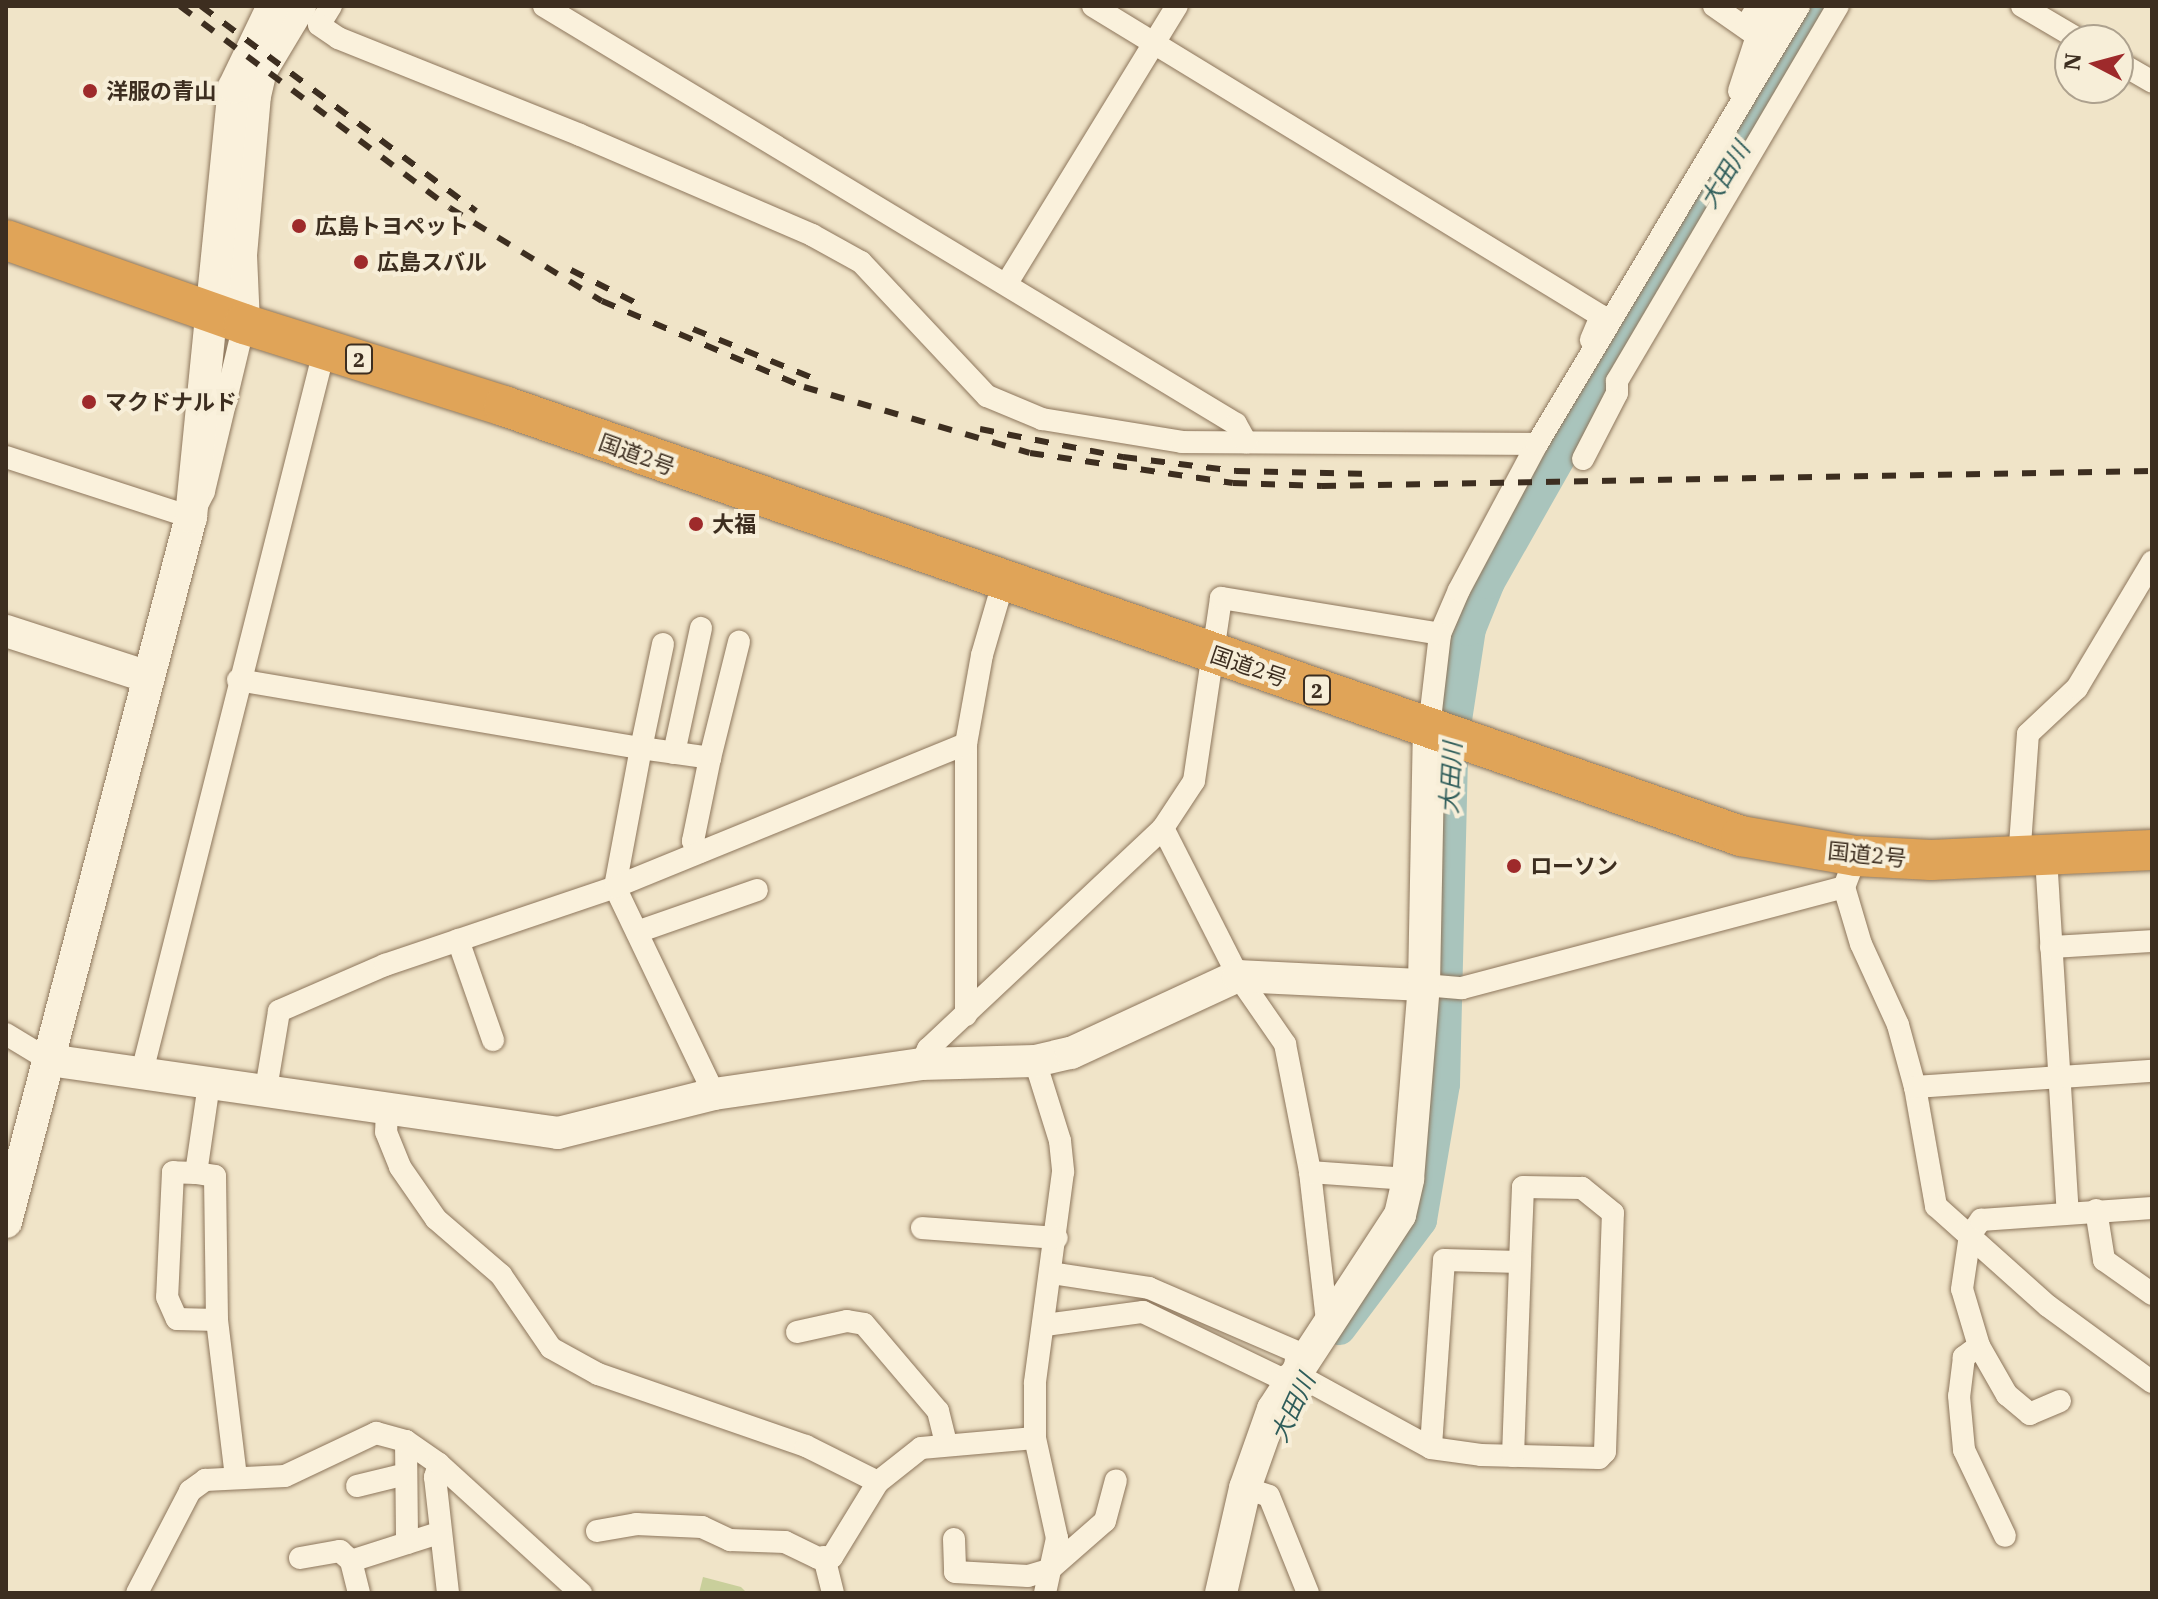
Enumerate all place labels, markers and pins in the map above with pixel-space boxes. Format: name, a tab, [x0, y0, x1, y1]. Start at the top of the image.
place label: 洋服の青山	[106, 78, 216, 104]
marker: 洋服の青山	[81, 82, 99, 100]
place label: 広島トヨペット	[315, 213, 469, 239]
marker: 広島トヨペット	[290, 217, 308, 235]
place label: 広島スバル	[377, 249, 487, 275]
marker: 広島スバル	[352, 253, 370, 271]
place label: マクドナルド	[105, 389, 237, 415]
marker: マクドナルド	[80, 393, 98, 411]
place label: 大福	[712, 511, 756, 537]
marker: 大福	[687, 515, 705, 533]
place label: ローソン	[1530, 853, 1618, 879]
marker: ローソン	[1505, 857, 1523, 875]

